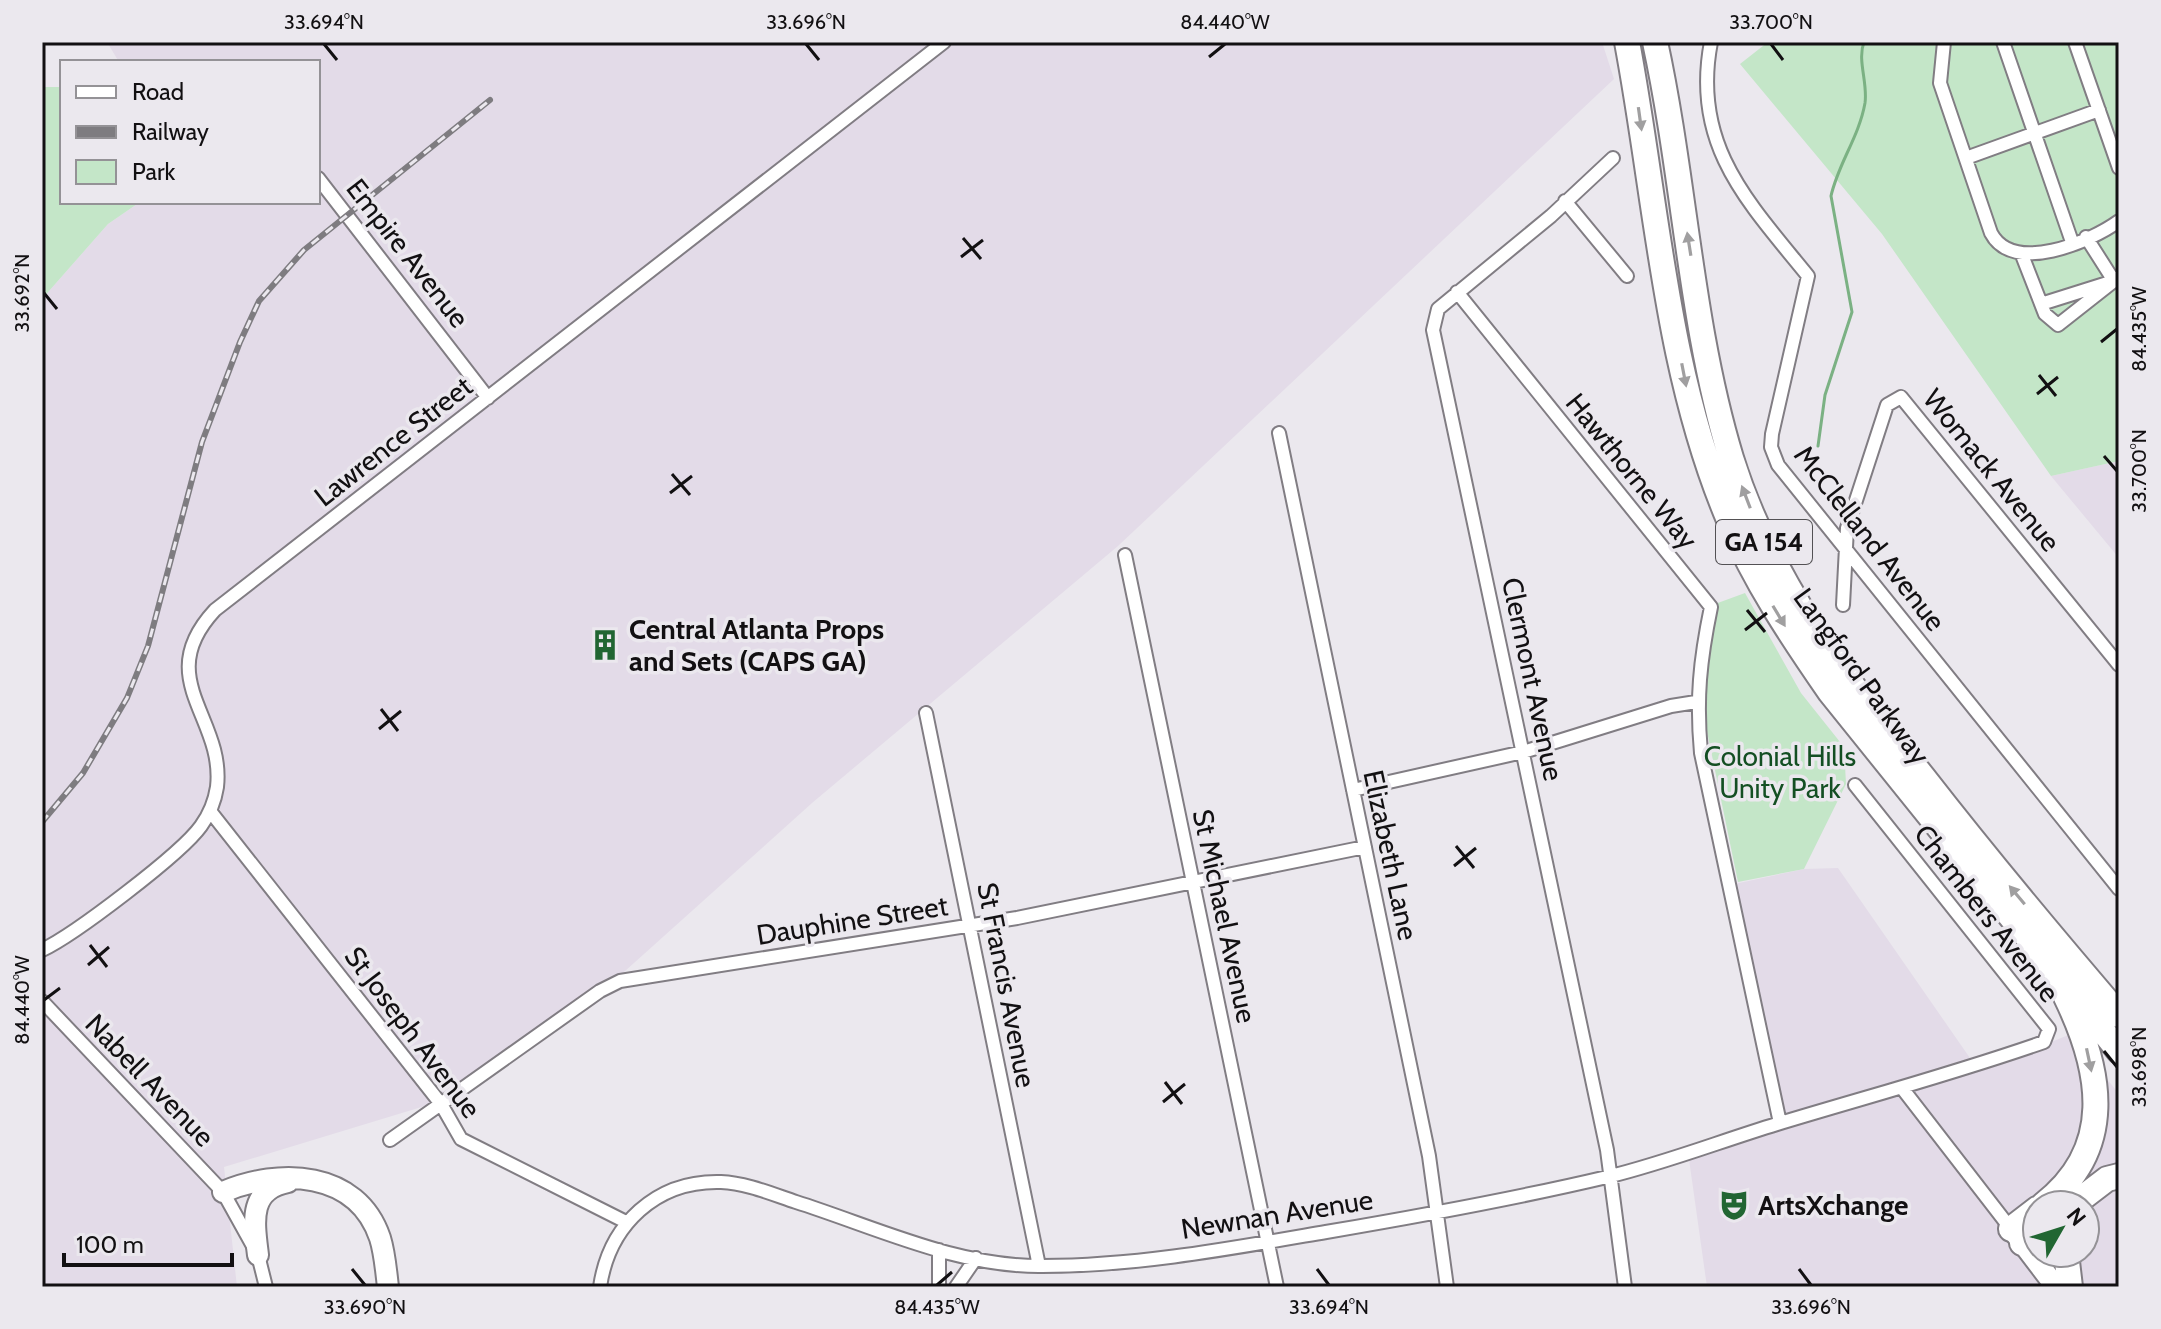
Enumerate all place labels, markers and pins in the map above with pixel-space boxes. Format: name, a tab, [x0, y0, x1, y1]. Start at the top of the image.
place label: Central Atlanta Props and Sets (CAPS GA)	[629, 612, 884, 678]
building icon: Central Atlanta Props and Sets (CAPS GA)	[588, 628, 622, 662]
theatre icon: ArtsXchange	[1717, 1188, 1751, 1222]
place label: ArtsXchange	[1758, 1188, 1908, 1222]

